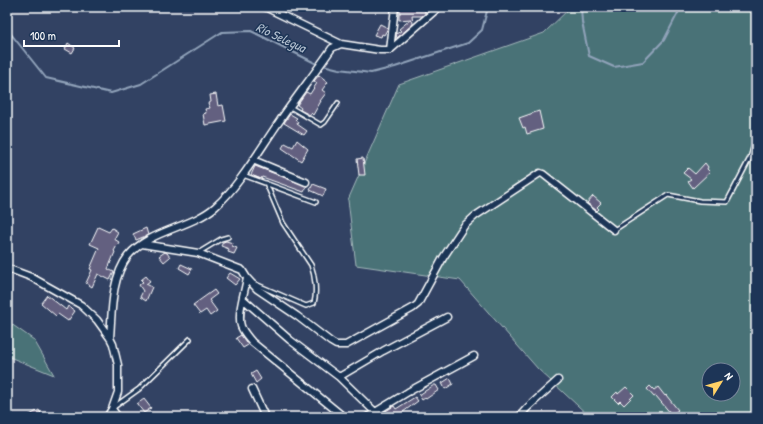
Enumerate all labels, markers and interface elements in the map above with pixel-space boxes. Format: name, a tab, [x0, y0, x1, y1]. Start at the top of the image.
water label: Río Selegua	[253, 18, 310, 58]
scale bar	[24, 22, 119, 48]
text: 100 m	[30, 27, 56, 44]
north arrow	[701, 362, 741, 402]
text: N	[722, 369, 736, 383]

